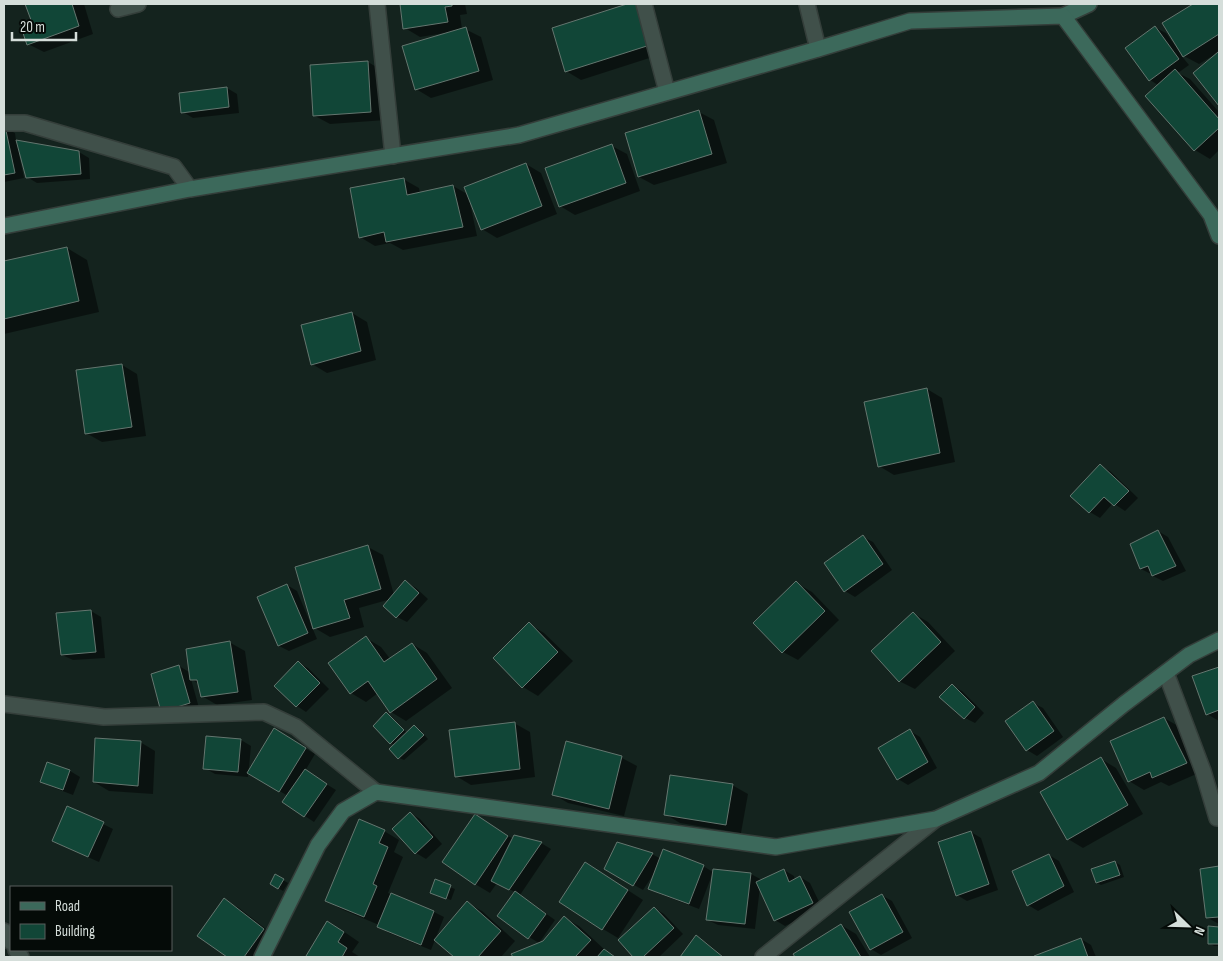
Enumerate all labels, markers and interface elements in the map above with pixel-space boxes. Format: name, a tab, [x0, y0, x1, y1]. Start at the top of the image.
scale bar	[12, 10, 76, 42]
text: 20 m	[20, 18, 45, 37]
legend	[10, 886, 172, 951]
text: Road	[55, 897, 80, 916]
north arrow	[1163, 901, 1213, 951]
text: Building	[55, 922, 95, 941]
text: N	[1190, 924, 1209, 938]

